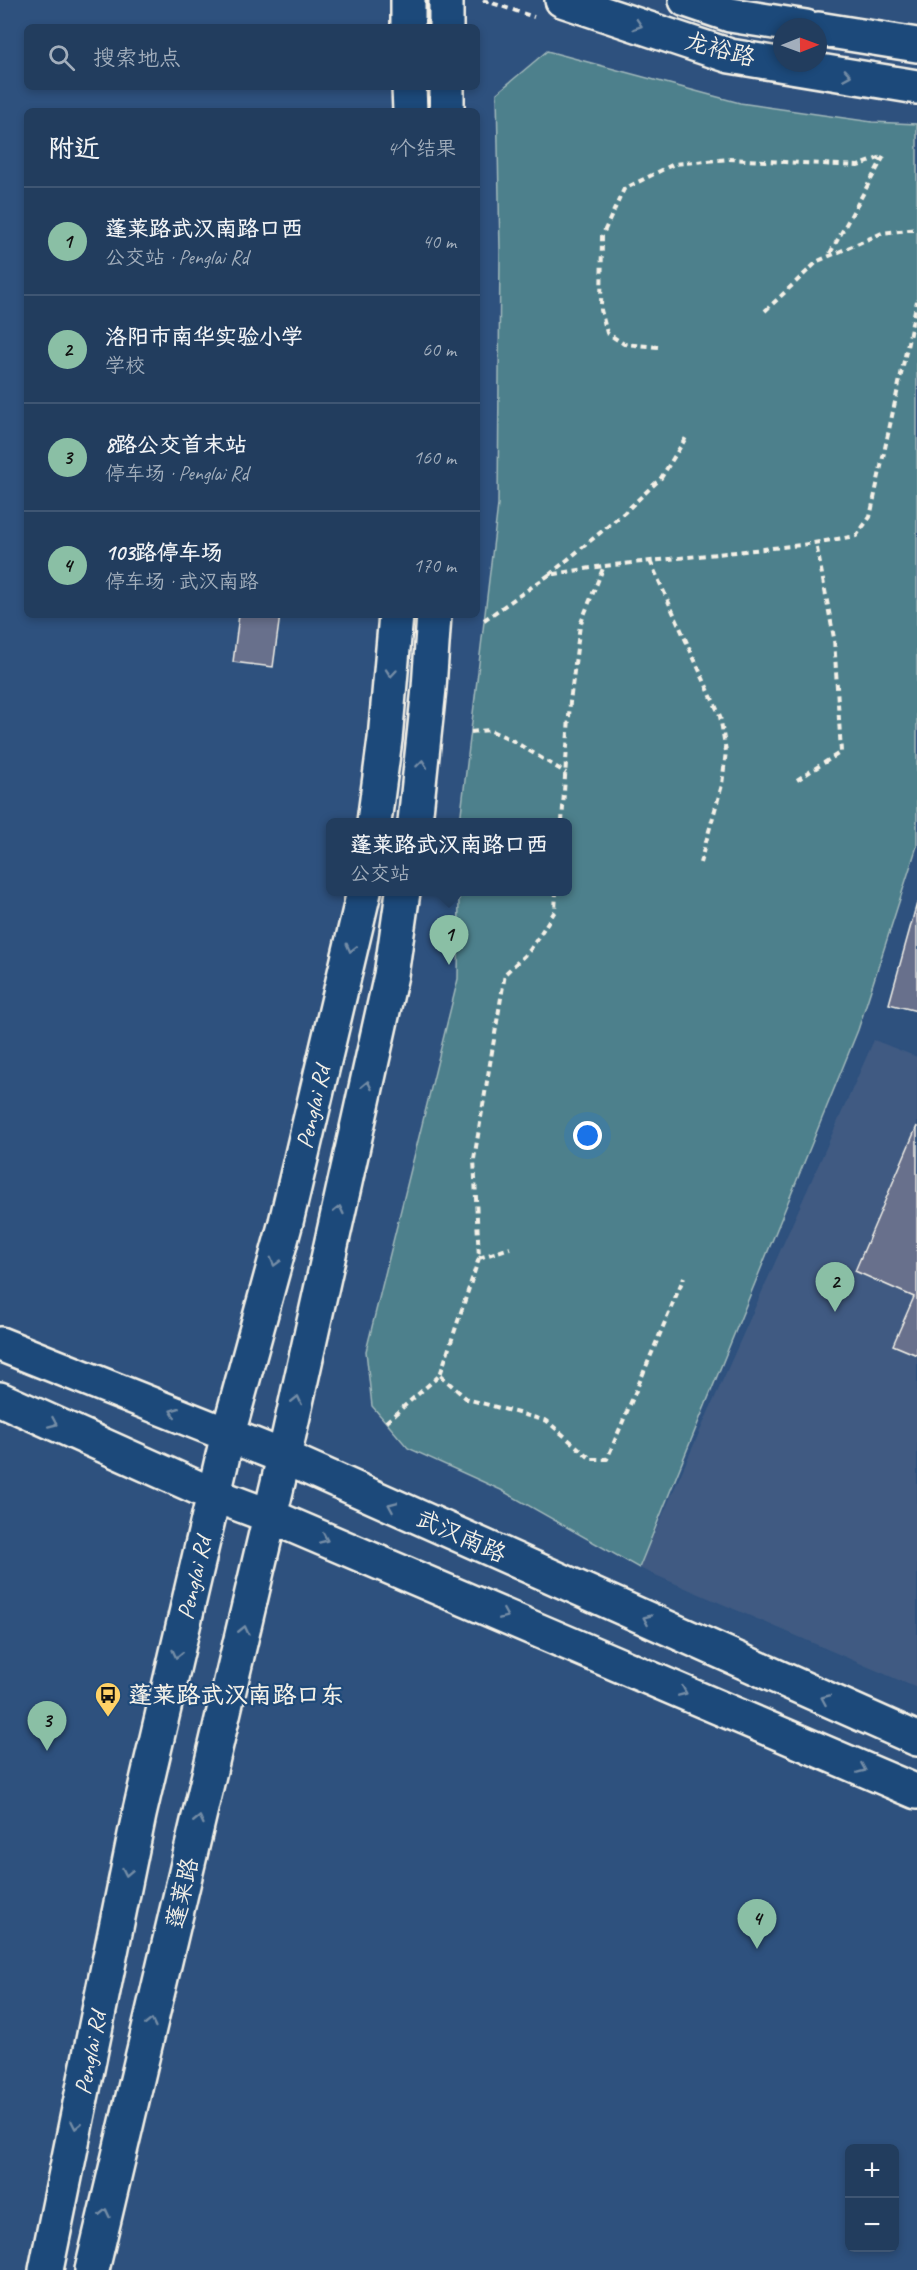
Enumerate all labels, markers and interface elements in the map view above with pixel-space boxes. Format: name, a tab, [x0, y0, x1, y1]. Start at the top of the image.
one-way arrow	[632, 18, 643, 30]
north arrow	[773, 18, 827, 72]
search box	[24, 24, 480, 90]
street label: 龙裕路	[681, 25, 759, 73]
icon: search	[45, 41, 78, 74]
text: 搜索地点	[93, 44, 181, 72]
one-way arrow	[842, 68, 852, 81]
text: 附近	[48, 132, 100, 165]
text: 4个结果	[387, 136, 456, 161]
text: 蓬莱路武汉南路口西	[105, 215, 303, 243]
text: 1	[63, 229, 72, 254]
text: 40 m	[422, 229, 456, 254]
text: 公交站 · Penglai Rd	[105, 245, 248, 270]
text: 洛阳市南华实验小学	[105, 323, 303, 351]
text: 2	[63, 337, 72, 362]
text: 60 m	[422, 337, 456, 362]
text: 学校	[105, 353, 145, 378]
text: 8路公交首末站	[105, 431, 247, 459]
text: 3	[63, 445, 72, 470]
text: 160 m	[413, 445, 456, 470]
text: 停车场 · Penglai Rd	[105, 461, 248, 486]
text: 103路停车场	[105, 539, 223, 567]
text: 4	[63, 553, 72, 578]
text: 170 m	[413, 553, 456, 578]
text: 停车场 · 武汉南路	[105, 569, 258, 594]
one-way arrow	[385, 669, 398, 678]
one-way arrow	[415, 760, 428, 769]
popup	[326, 818, 572, 896]
text: 蓬莱路武汉南路口西	[350, 831, 548, 859]
text: 公交站	[350, 861, 410, 886]
pin: 1	[430, 916, 468, 965]
one-way arrow	[345, 943, 358, 953]
street label: Penglai Rd	[289, 1059, 338, 1151]
one-way arrow	[360, 1080, 373, 1090]
your location	[573, 1121, 602, 1150]
one-way arrow	[332, 1205, 345, 1215]
one-way arrow	[270, 1256, 282, 1267]
pin: 2	[816, 1262, 854, 1312]
one-way arrow	[289, 1395, 302, 1405]
one-way arrow	[169, 1407, 180, 1419]
one-way arrow	[47, 1416, 58, 1428]
one-way arrow	[388, 1501, 399, 1513]
street label: 武汉南路	[411, 1503, 511, 1569]
street label: Penglai Rd	[170, 1530, 219, 1622]
one-way arrow	[318, 1532, 329, 1544]
one-way arrow	[497, 1608, 508, 1620]
one-way arrow	[643, 1614, 654, 1626]
one-way arrow	[236, 1625, 249, 1635]
one-way arrow	[171, 1649, 184, 1659]
bus stop icon: 蓬莱路武汉南路口东	[93, 1680, 123, 1718]
place label: 蓬莱路武汉南路口东	[128, 1680, 344, 1710]
one-way arrow	[677, 1685, 688, 1697]
one-way arrow	[821, 1694, 832, 1706]
pin: 3	[28, 1702, 66, 1751]
one-way arrow	[856, 1761, 867, 1773]
one-way arrow	[192, 1815, 205, 1825]
street label: 蓬莱路	[159, 1855, 205, 1931]
one-way arrow	[121, 1867, 134, 1877]
pin: 4	[738, 1900, 777, 1949]
street label: Penglai Rd	[67, 2005, 113, 2097]
one-way arrow	[143, 2019, 156, 2029]
one-way arrow	[70, 2120, 83, 2130]
map controls	[845, 2144, 899, 2252]
button: +	[845, 2144, 899, 2198]
button: −	[845, 2198, 899, 2252]
one-way arrow	[98, 2208, 111, 2218]

